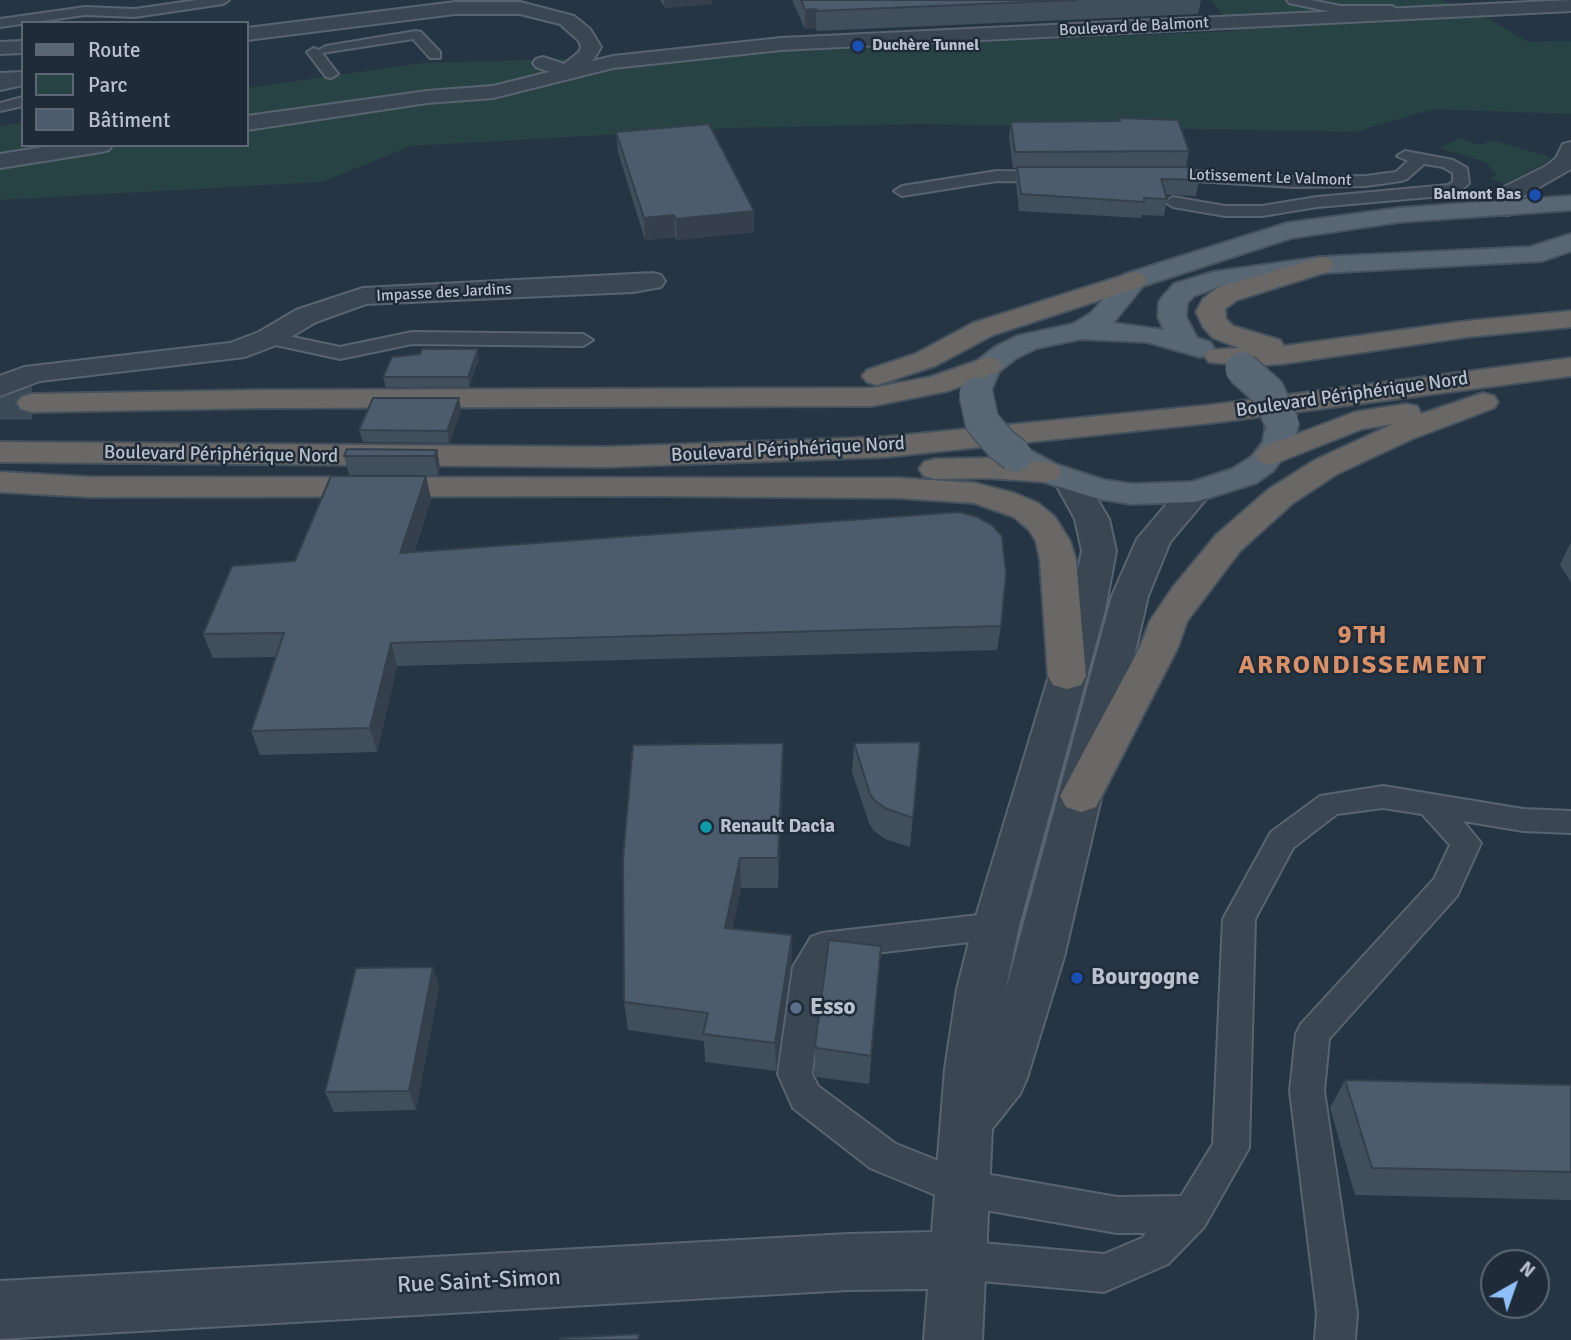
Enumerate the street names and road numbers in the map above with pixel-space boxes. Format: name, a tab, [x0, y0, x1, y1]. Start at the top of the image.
street label: Boulevard de Balmont	[1059, 13, 1209, 41]
street label: Lotissement Le Valmont	[1188, 166, 1352, 190]
street label: Impasse des Jardins	[376, 280, 512, 306]
street label: Boulevard Périphérique Nord	[1234, 367, 1470, 423]
street label: Boulevard Périphérique Nord	[670, 432, 906, 468]
street label: Boulevard Périphérique Nord	[104, 442, 338, 468]
street label: Rue Saint-Simon	[397, 1264, 561, 1300]

